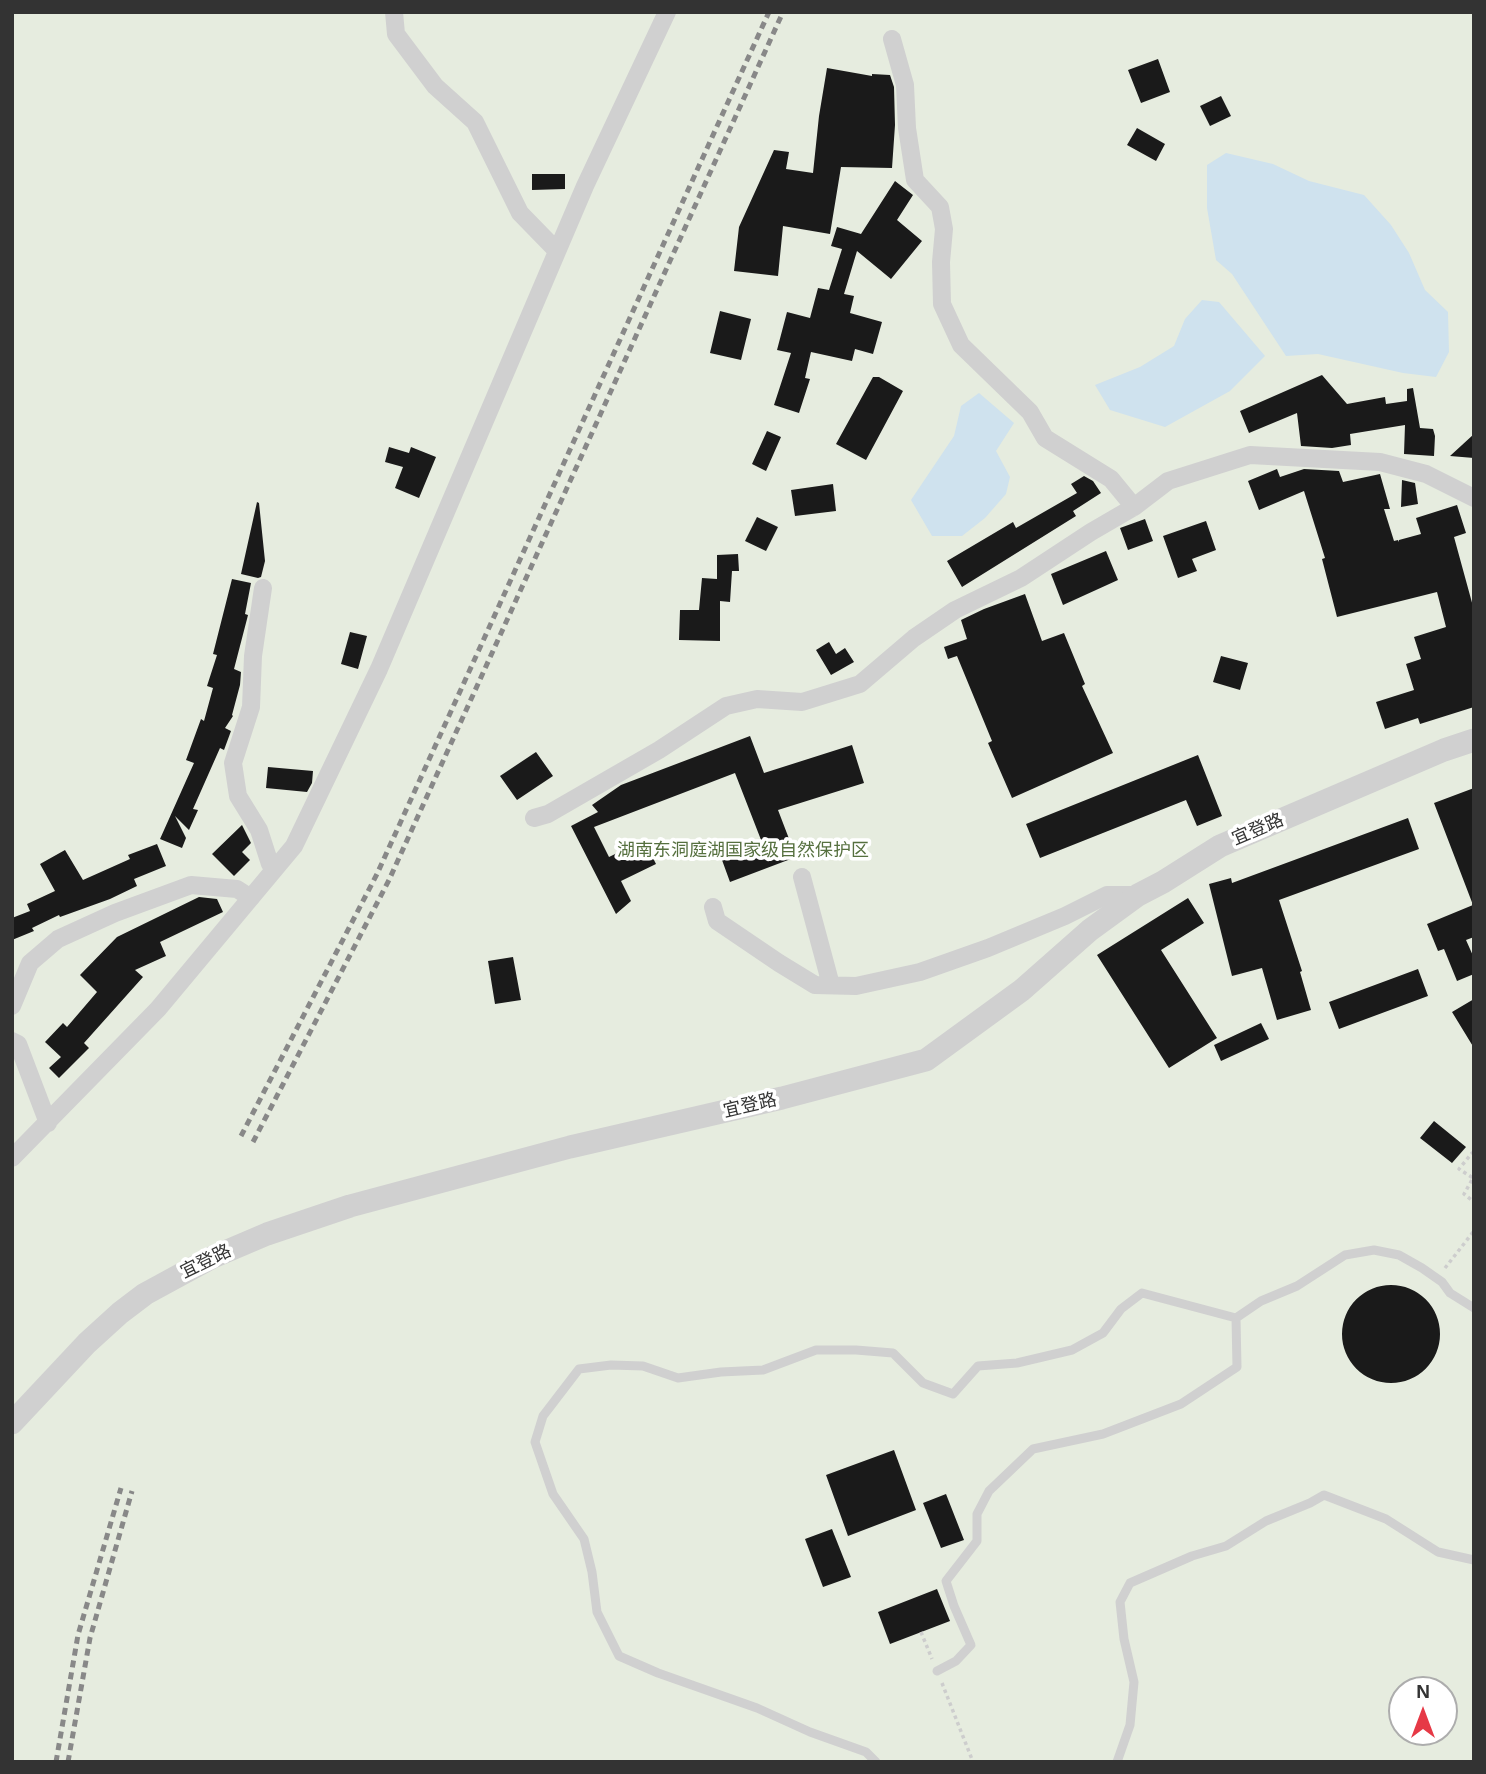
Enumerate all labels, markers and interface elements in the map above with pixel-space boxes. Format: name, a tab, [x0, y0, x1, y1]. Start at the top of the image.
street label: 宜登路	[1229, 810, 1287, 850]
park label: 湖南东洞庭湖国家级自然保护区	[617, 840, 869, 862]
street label: 宜登路	[721, 1089, 779, 1123]
street label: 宜登路	[177, 1240, 235, 1284]
north arrow	[1388, 1676, 1458, 1746]
text: N	[1416, 1681, 1430, 1702]

